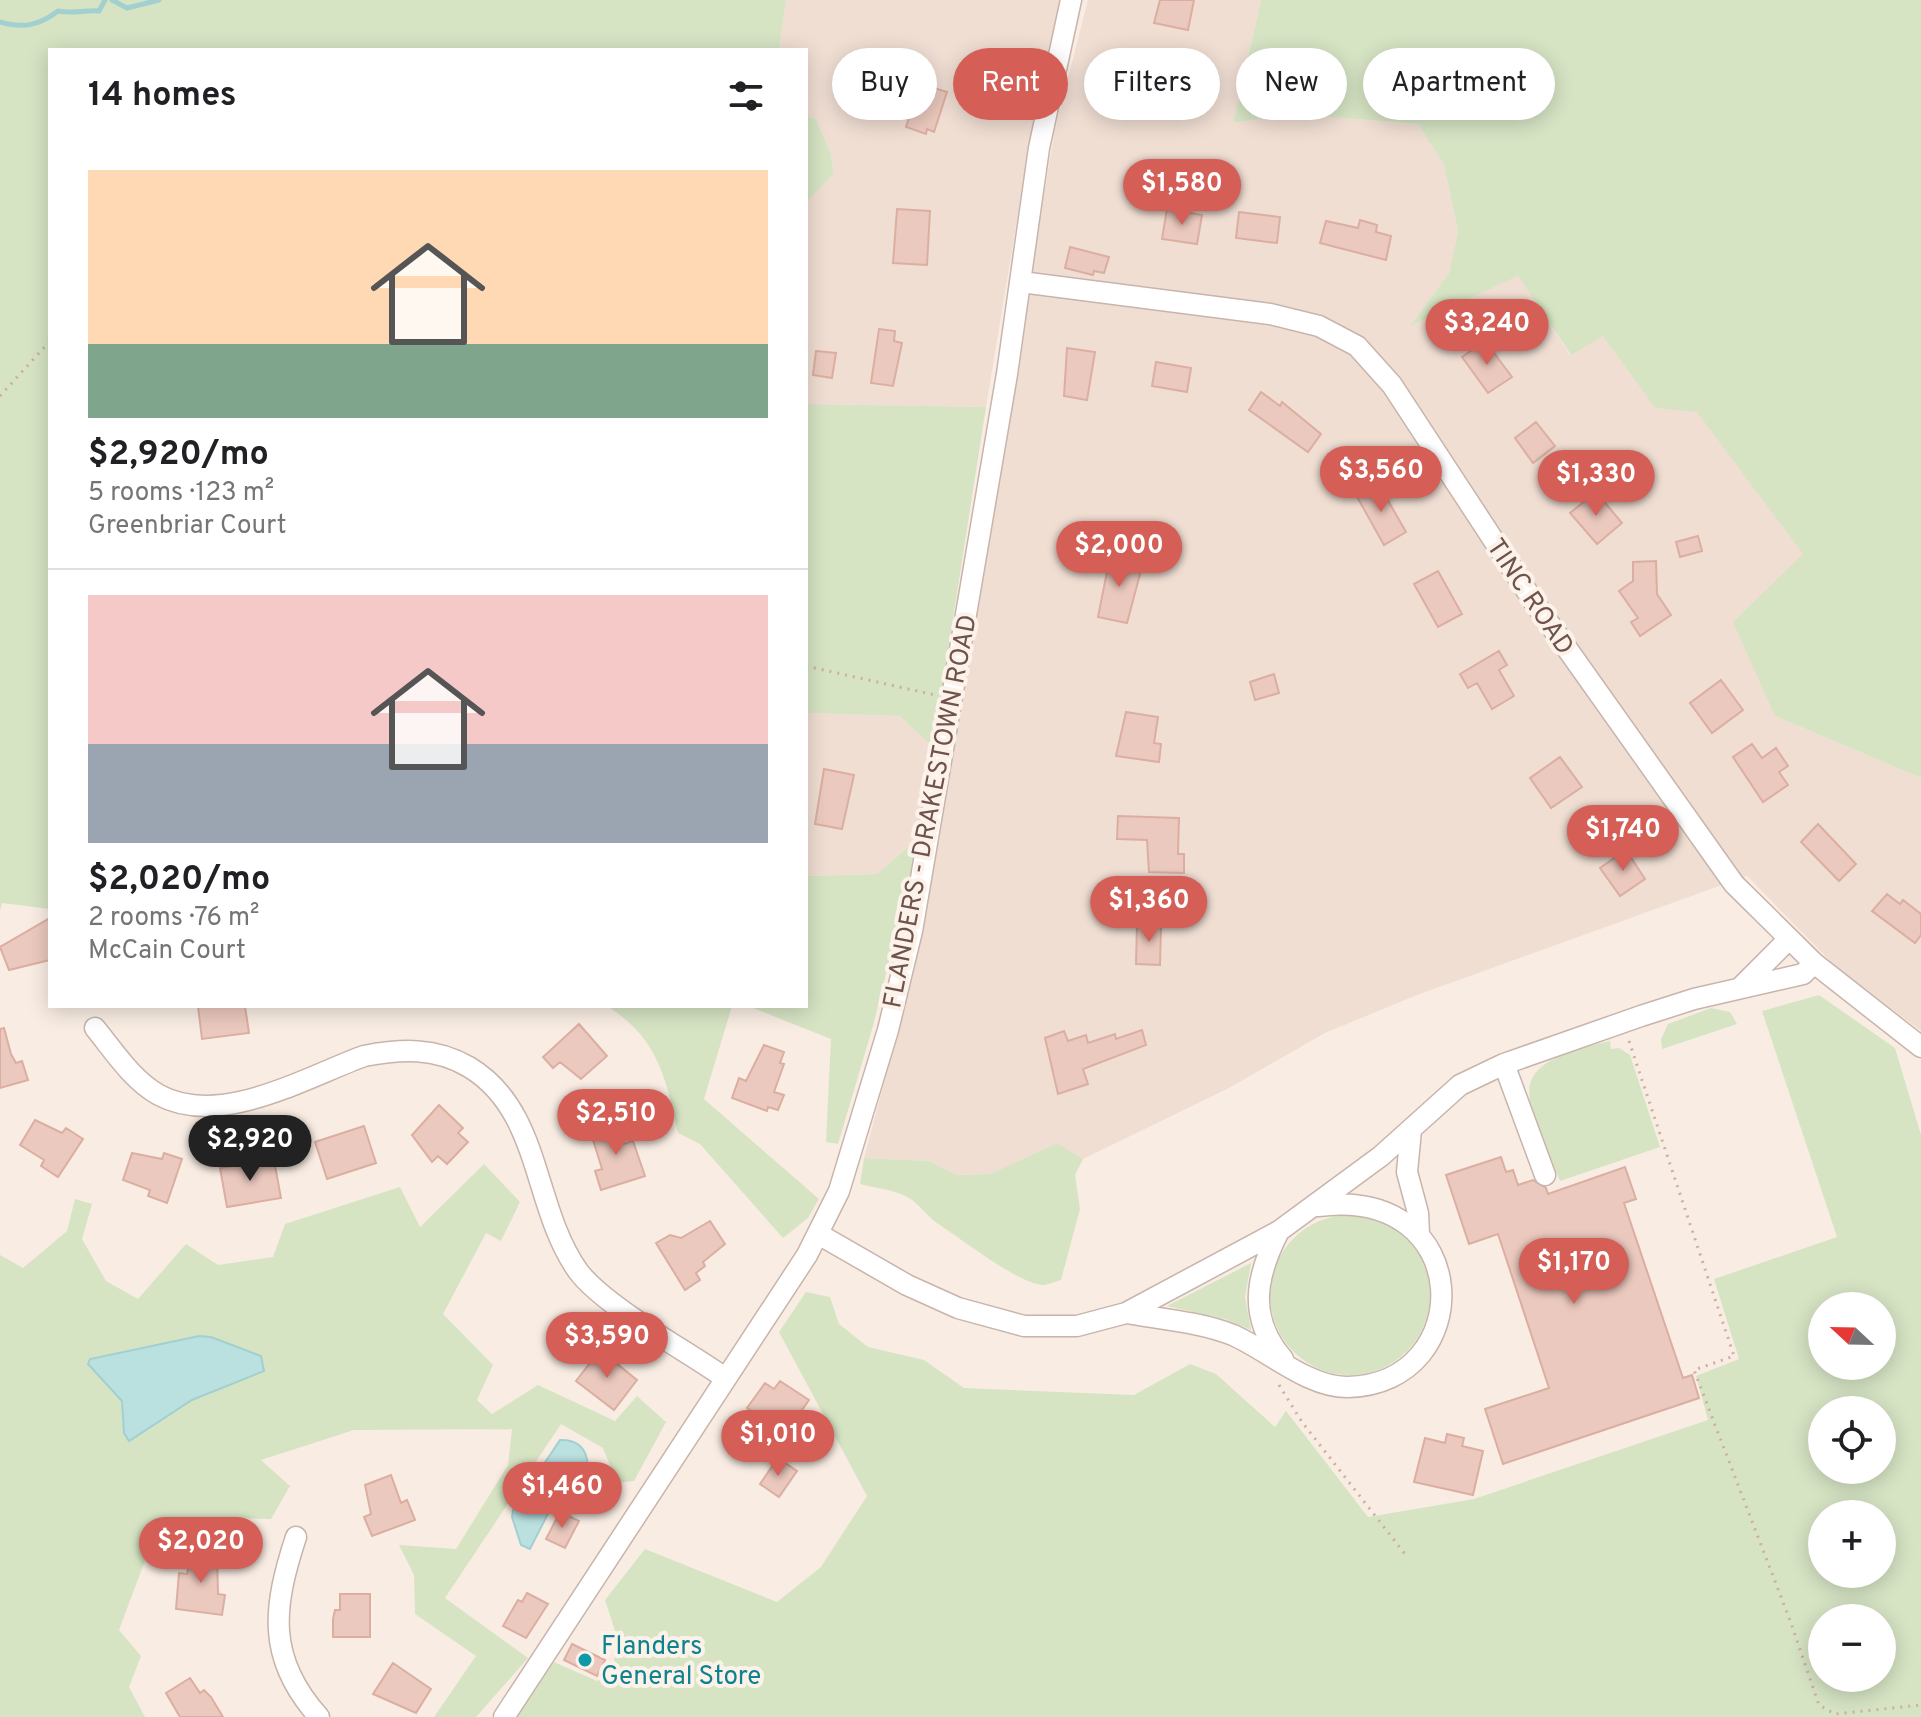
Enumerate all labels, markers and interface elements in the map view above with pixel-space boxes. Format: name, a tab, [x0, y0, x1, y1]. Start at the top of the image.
chip: Buy	[832, 48, 937, 120]
chip: Rent	[953, 48, 1068, 120]
chip: Filters	[1084, 48, 1220, 120]
chip: New	[1236, 48, 1347, 120]
chip: Apartment	[1363, 48, 1555, 120]
icon: filters	[724, 74, 768, 118]
text: 14 homes	[88, 75, 237, 118]
pin: $1,580	[1117, 159, 1247, 227]
text: $1,580	[1141, 168, 1223, 201]
icon: home	[356, 222, 500, 366]
pin: $3,240	[1422, 299, 1552, 367]
text: $3,240	[1444, 308, 1530, 341]
text: $2,920/mo	[88, 434, 269, 477]
pin: $3,560	[1316, 446, 1446, 514]
pin: $1,330	[1531, 450, 1661, 518]
text: $3,560	[1338, 455, 1424, 488]
text: $1,330	[1556, 459, 1636, 492]
text: 5 rooms · 123 m²	[88, 477, 274, 510]
text: Greenbriar Court	[88, 510, 287, 543]
pin: $2,000	[1054, 521, 1184, 589]
text: $2,000	[1074, 530, 1164, 563]
street label: TINC ROAD	[1478, 533, 1580, 662]
street label: FLANDERS - DRAKESTOWN ROAD	[877, 612, 986, 1011]
icon: home	[356, 647, 500, 791]
pin: $1,740	[1558, 805, 1688, 873]
text: $1,740	[1585, 814, 1661, 847]
text: $2,020/mo	[88, 859, 270, 902]
pin: $1,360	[1084, 876, 1214, 944]
text: $1,360	[1108, 885, 1190, 918]
text: 2 rooms · 76 m²	[88, 902, 260, 935]
text: McCain Court	[88, 935, 246, 968]
pin: $2,510	[551, 1089, 681, 1157]
text: $2,510	[575, 1098, 657, 1131]
pin: $2,920	[185, 1115, 315, 1183]
text: $2,920	[206, 1124, 294, 1157]
pin: $1,170	[1509, 1238, 1639, 1306]
text: $1,170	[1537, 1247, 1611, 1280]
north arrow	[1808, 1292, 1896, 1380]
map controls	[1808, 1292, 1896, 1692]
pin: $3,590	[542, 1312, 672, 1380]
text: $3,590	[564, 1321, 650, 1354]
button: locate	[1808, 1396, 1896, 1484]
pin: $1,010	[713, 1410, 843, 1478]
text: $1,010	[739, 1419, 817, 1452]
pin: $1,460	[497, 1462, 627, 1530]
text: $1,460	[521, 1471, 603, 1504]
button: +	[1808, 1500, 1896, 1588]
pin: $2,020	[136, 1517, 266, 1585]
text: $2,020	[157, 1526, 245, 1559]
button: −	[1808, 1604, 1896, 1692]
place label: Flanders General Store	[601, 1631, 761, 1694]
marker: Flanders General Store	[576, 1651, 594, 1669]

